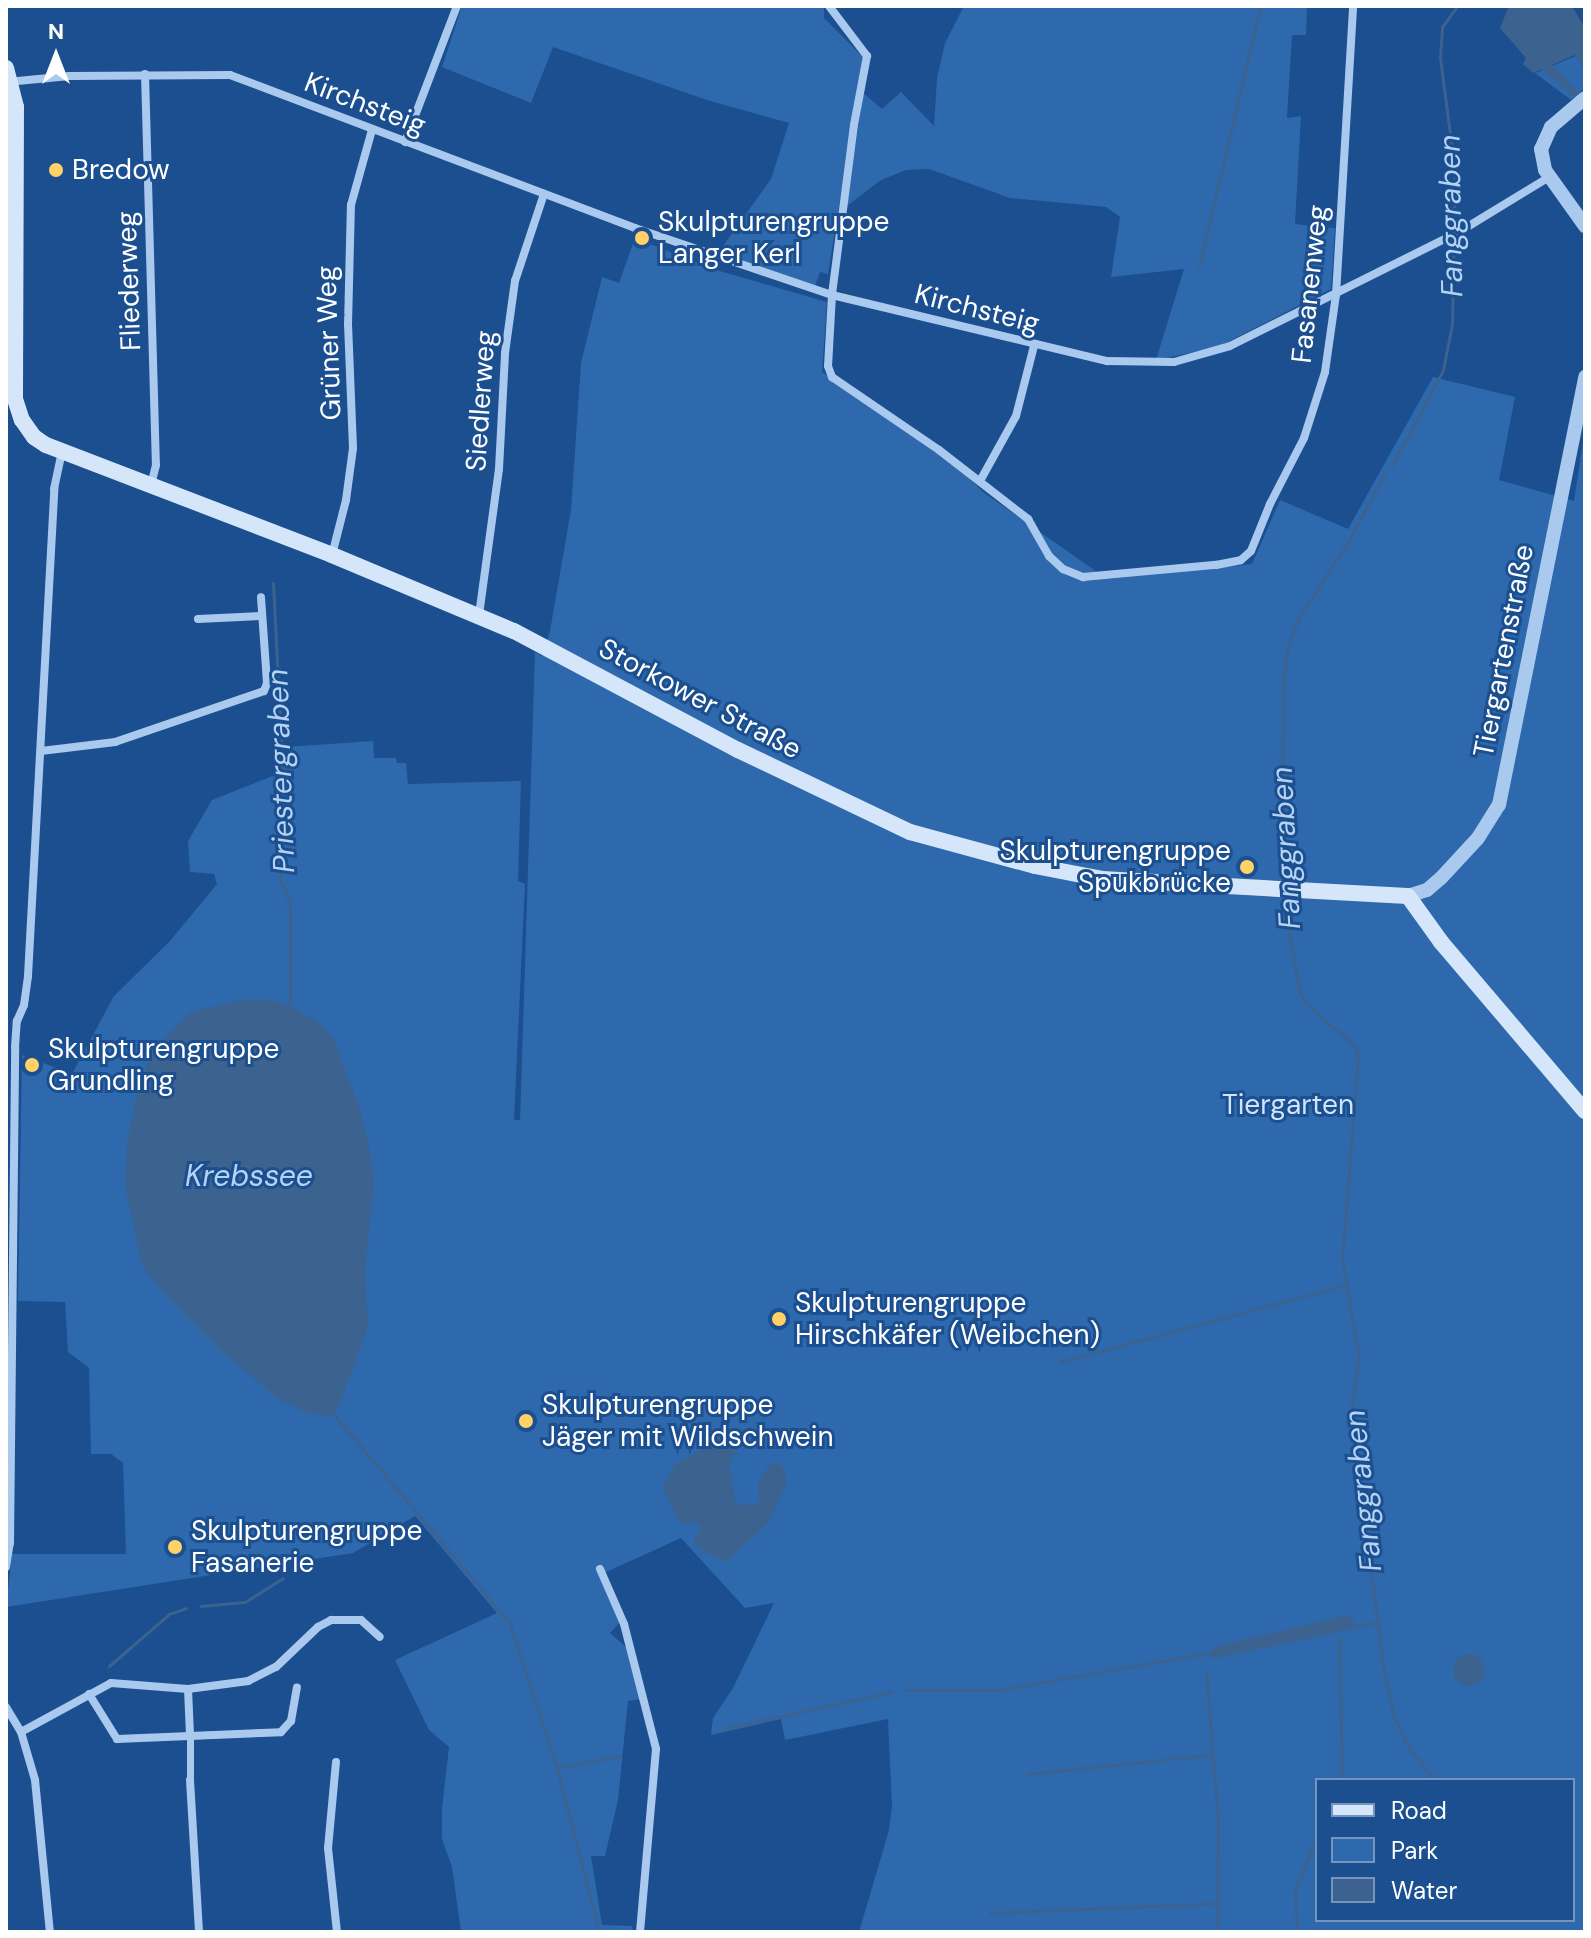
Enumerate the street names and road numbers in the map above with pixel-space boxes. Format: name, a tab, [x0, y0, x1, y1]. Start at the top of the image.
street label: Kirchsteig	[300, 66, 430, 142]
street label: Fasanenweg	[1285, 203, 1335, 365]
street label: Fliederweg	[110, 210, 148, 352]
street label: Grüner Weg	[310, 265, 348, 421]
street label: Kirchsteig	[911, 277, 1043, 341]
street label: Siedlerweg	[459, 329, 503, 473]
street label: Tiergartenstraße	[1467, 542, 1541, 760]
street label: Storkower Straße	[593, 632, 807, 766]

